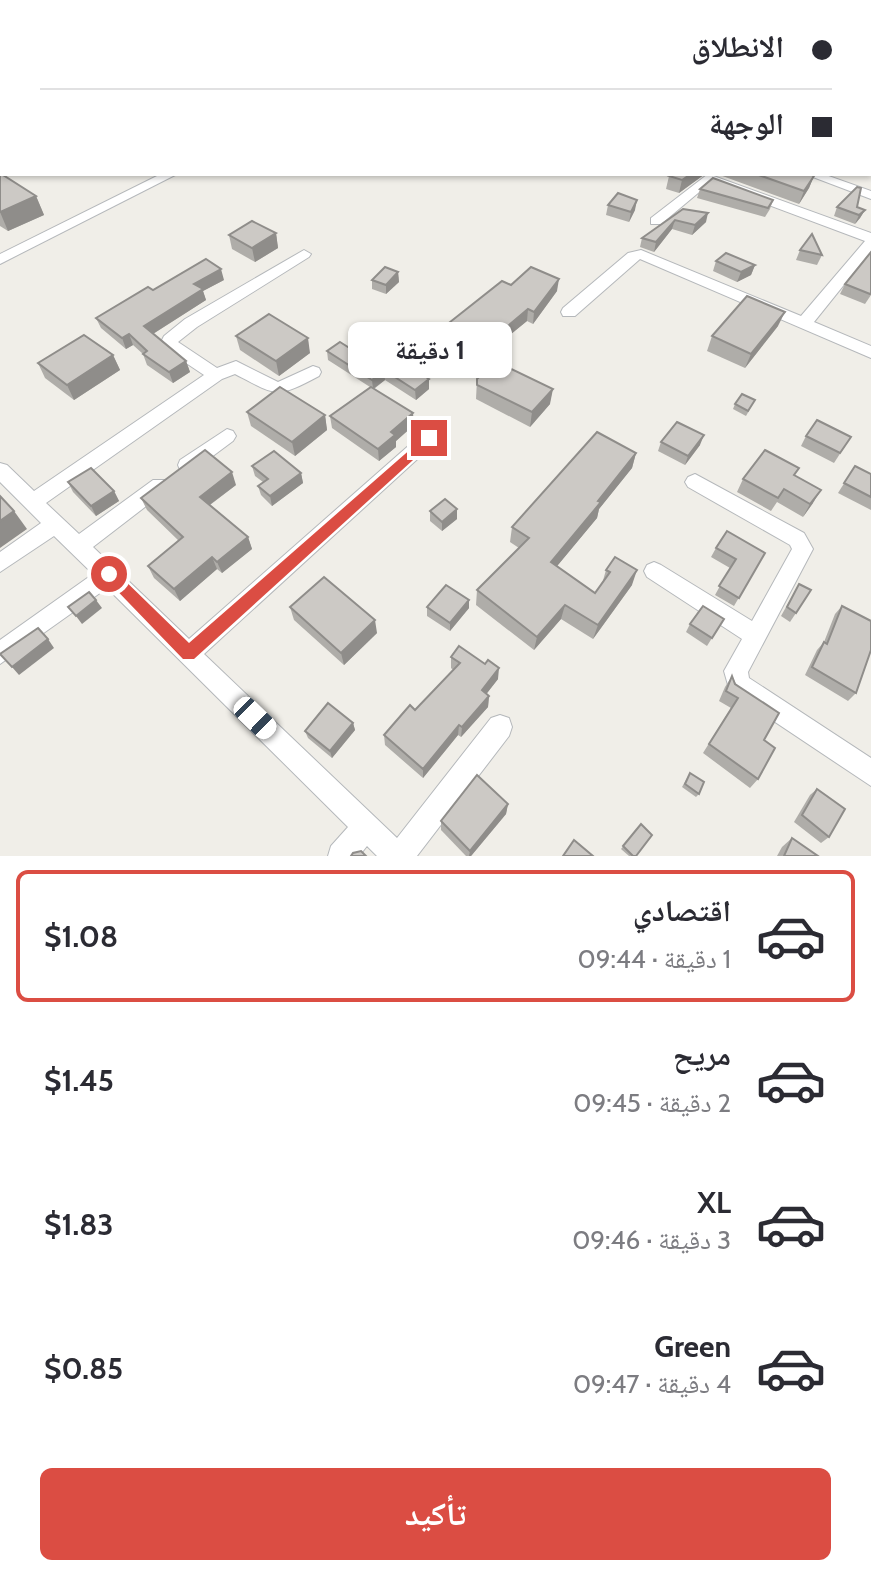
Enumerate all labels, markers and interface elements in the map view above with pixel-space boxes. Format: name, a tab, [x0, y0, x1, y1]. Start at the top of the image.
text: الانطلاق	[691, 28, 784, 65]
text: الوجهة	[709, 105, 784, 142]
callout: 1 دقيقة	[347, 322, 511, 378]
text: 1 دقيقة	[395, 334, 465, 366]
route end	[411, 420, 447, 456]
route start	[91, 556, 127, 592]
car	[229, 693, 281, 743]
text: اقتصادي	[633, 892, 731, 929]
icon: car	[755, 900, 827, 972]
text: $1.08	[44, 918, 118, 955]
text: 1 دقيقة · 09:44	[578, 943, 731, 975]
text: مريح	[673, 1036, 731, 1073]
icon: car	[755, 1044, 827, 1116]
text: $1.45	[44, 1062, 114, 1099]
text: 2 دقيقة · 09:45	[573, 1087, 731, 1119]
text: XL	[697, 1184, 731, 1221]
icon: car	[755, 1188, 827, 1260]
text: $1.83	[44, 1206, 113, 1243]
text: 3 دقيقة · 09:46	[572, 1224, 731, 1256]
text: Green	[654, 1328, 731, 1365]
icon: car	[755, 1332, 827, 1404]
text: $0.85	[44, 1350, 123, 1387]
text: 4 دقيقة · 09:47	[573, 1368, 731, 1400]
button: تأكيد	[40, 1468, 831, 1560]

